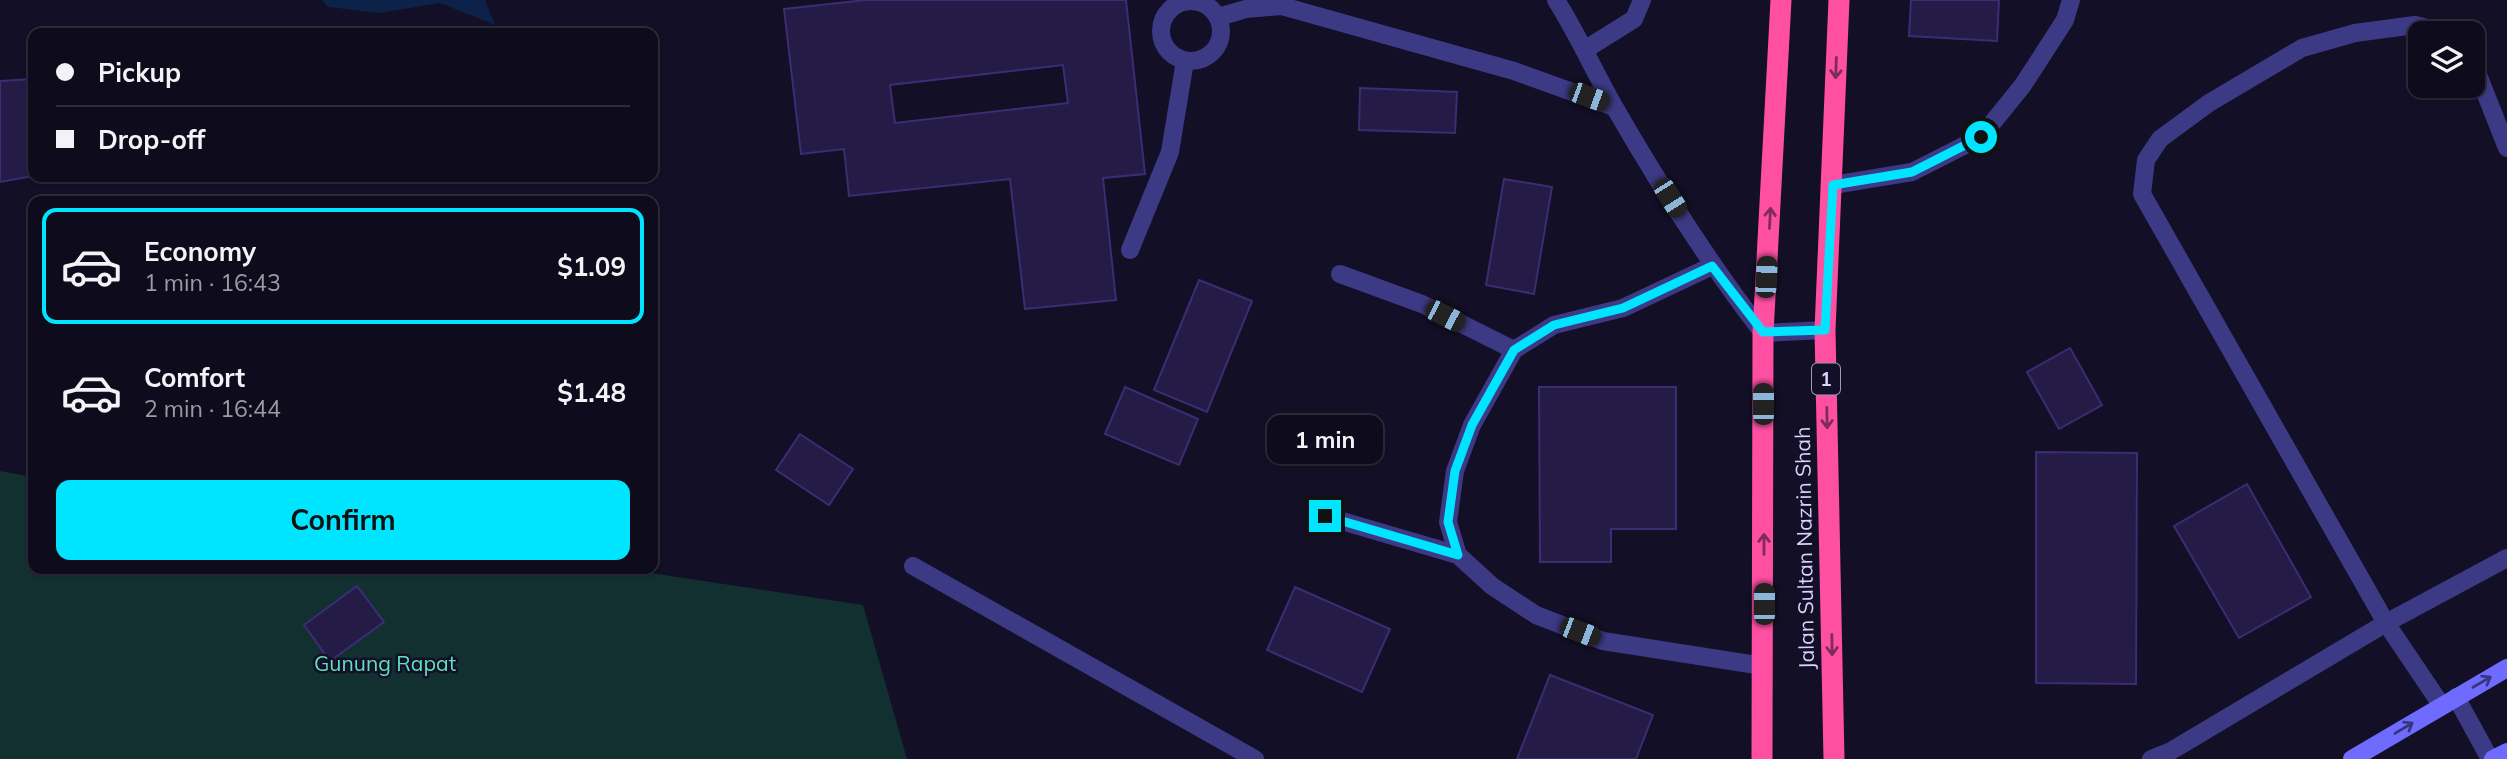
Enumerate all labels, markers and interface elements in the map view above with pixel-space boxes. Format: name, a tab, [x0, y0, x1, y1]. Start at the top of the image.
map controls	[2408, 21, 2485, 98]
button: layers	[2408, 21, 2485, 98]
text: Pickup	[98, 56, 181, 89]
one-way arrow	[1830, 56, 1843, 79]
car	[1566, 80, 1613, 114]
route start	[1965, 121, 1997, 153]
text: Drop-off	[98, 123, 205, 156]
car	[1650, 175, 1691, 221]
one-way arrow	[1763, 207, 1776, 230]
icon: car	[60, 235, 123, 298]
text: Economy	[144, 235, 256, 268]
text: $1.09	[557, 250, 626, 283]
car	[1755, 255, 1778, 299]
text: 1 min · 16:43	[144, 268, 281, 297]
car	[1422, 297, 1469, 335]
icon: car	[60, 361, 123, 424]
text: Comfort	[144, 361, 245, 394]
road number: 1	[1812, 364, 1840, 394]
text: $1.48	[557, 376, 626, 409]
car	[1753, 383, 1774, 425]
text: 2 min · 16:44	[144, 394, 281, 423]
one-way arrow	[1820, 406, 1834, 429]
callout: 1 min	[1267, 414, 1383, 463]
text: 1 min	[1295, 425, 1355, 454]
street label: Jalan Sultan Nazrin Shah	[1789, 426, 1819, 670]
button: Confirm	[56, 480, 630, 560]
route end	[1309, 500, 1341, 532]
one-way arrow	[1757, 533, 1771, 556]
car	[1754, 583, 1775, 625]
car	[1557, 615, 1604, 649]
one-way arrow	[1825, 634, 1839, 657]
park label: Gunung Rapat	[314, 650, 456, 676]
one-way arrow	[2471, 675, 2491, 689]
one-way arrow	[2393, 721, 2414, 734]

